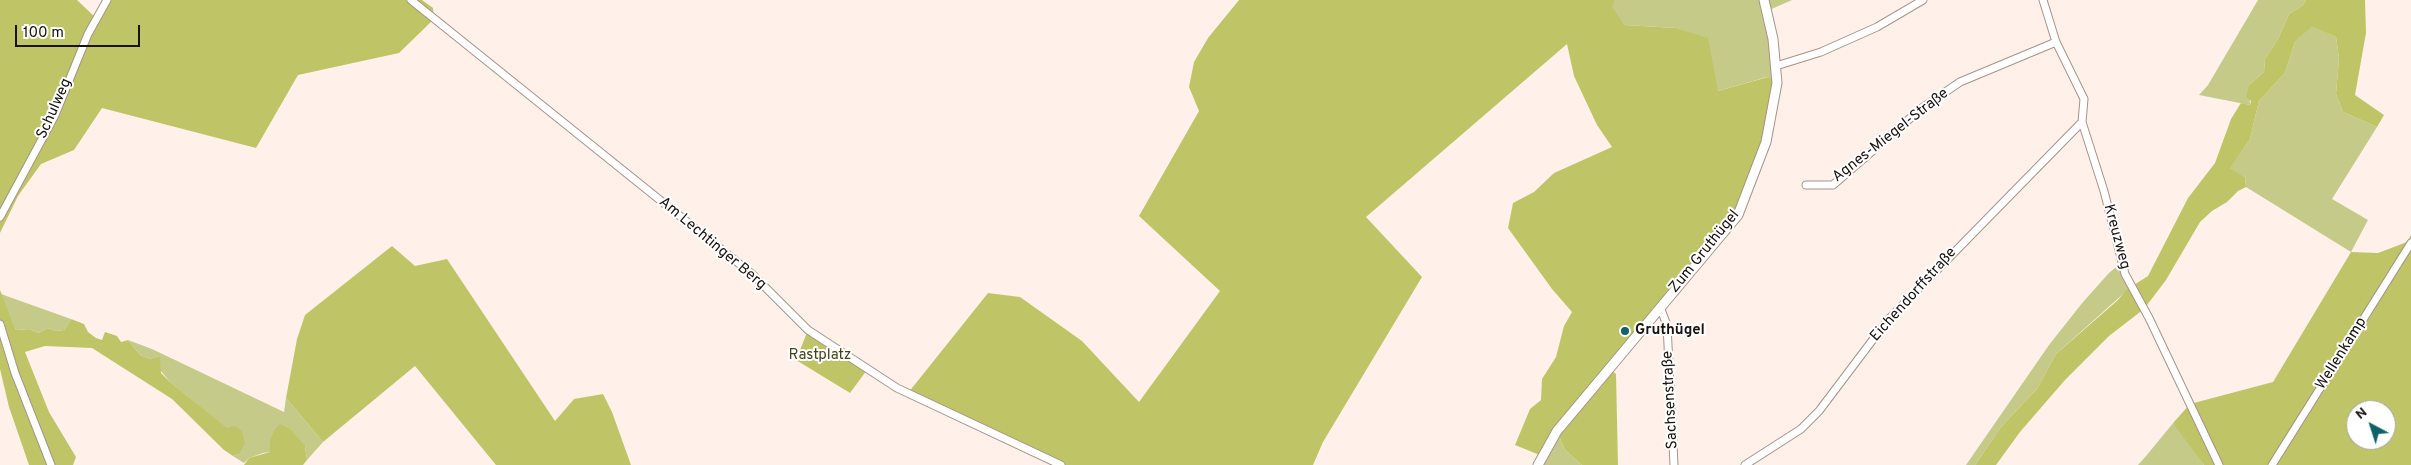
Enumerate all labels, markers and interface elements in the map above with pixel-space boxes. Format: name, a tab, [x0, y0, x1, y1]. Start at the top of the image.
scale bar	[18, 15, 142, 47]
text: 100 m	[23, 24, 64, 43]
street label: Schulweg	[34, 76, 76, 142]
street label: Agnes-Miegel-Straße	[1829, 85, 1953, 187]
street label: Am Lechtinger Berg	[655, 194, 769, 294]
street label: Kreuzweg	[2099, 202, 2133, 272]
street label: Zum Gruthügel	[1666, 207, 1744, 297]
street label: Eichendorffstraße	[1867, 244, 1961, 346]
street label: Wellenkamp	[2313, 314, 2371, 394]
place label: Gruthügel	[1635, 322, 1705, 340]
marker: Gruthügel	[1619, 325, 1631, 337]
park label: Rastplatz	[789, 347, 851, 365]
street label: Sachsenstraße	[1659, 350, 1683, 450]
north arrow	[2346, 400, 2396, 450]
text: N	[2352, 404, 2371, 424]

